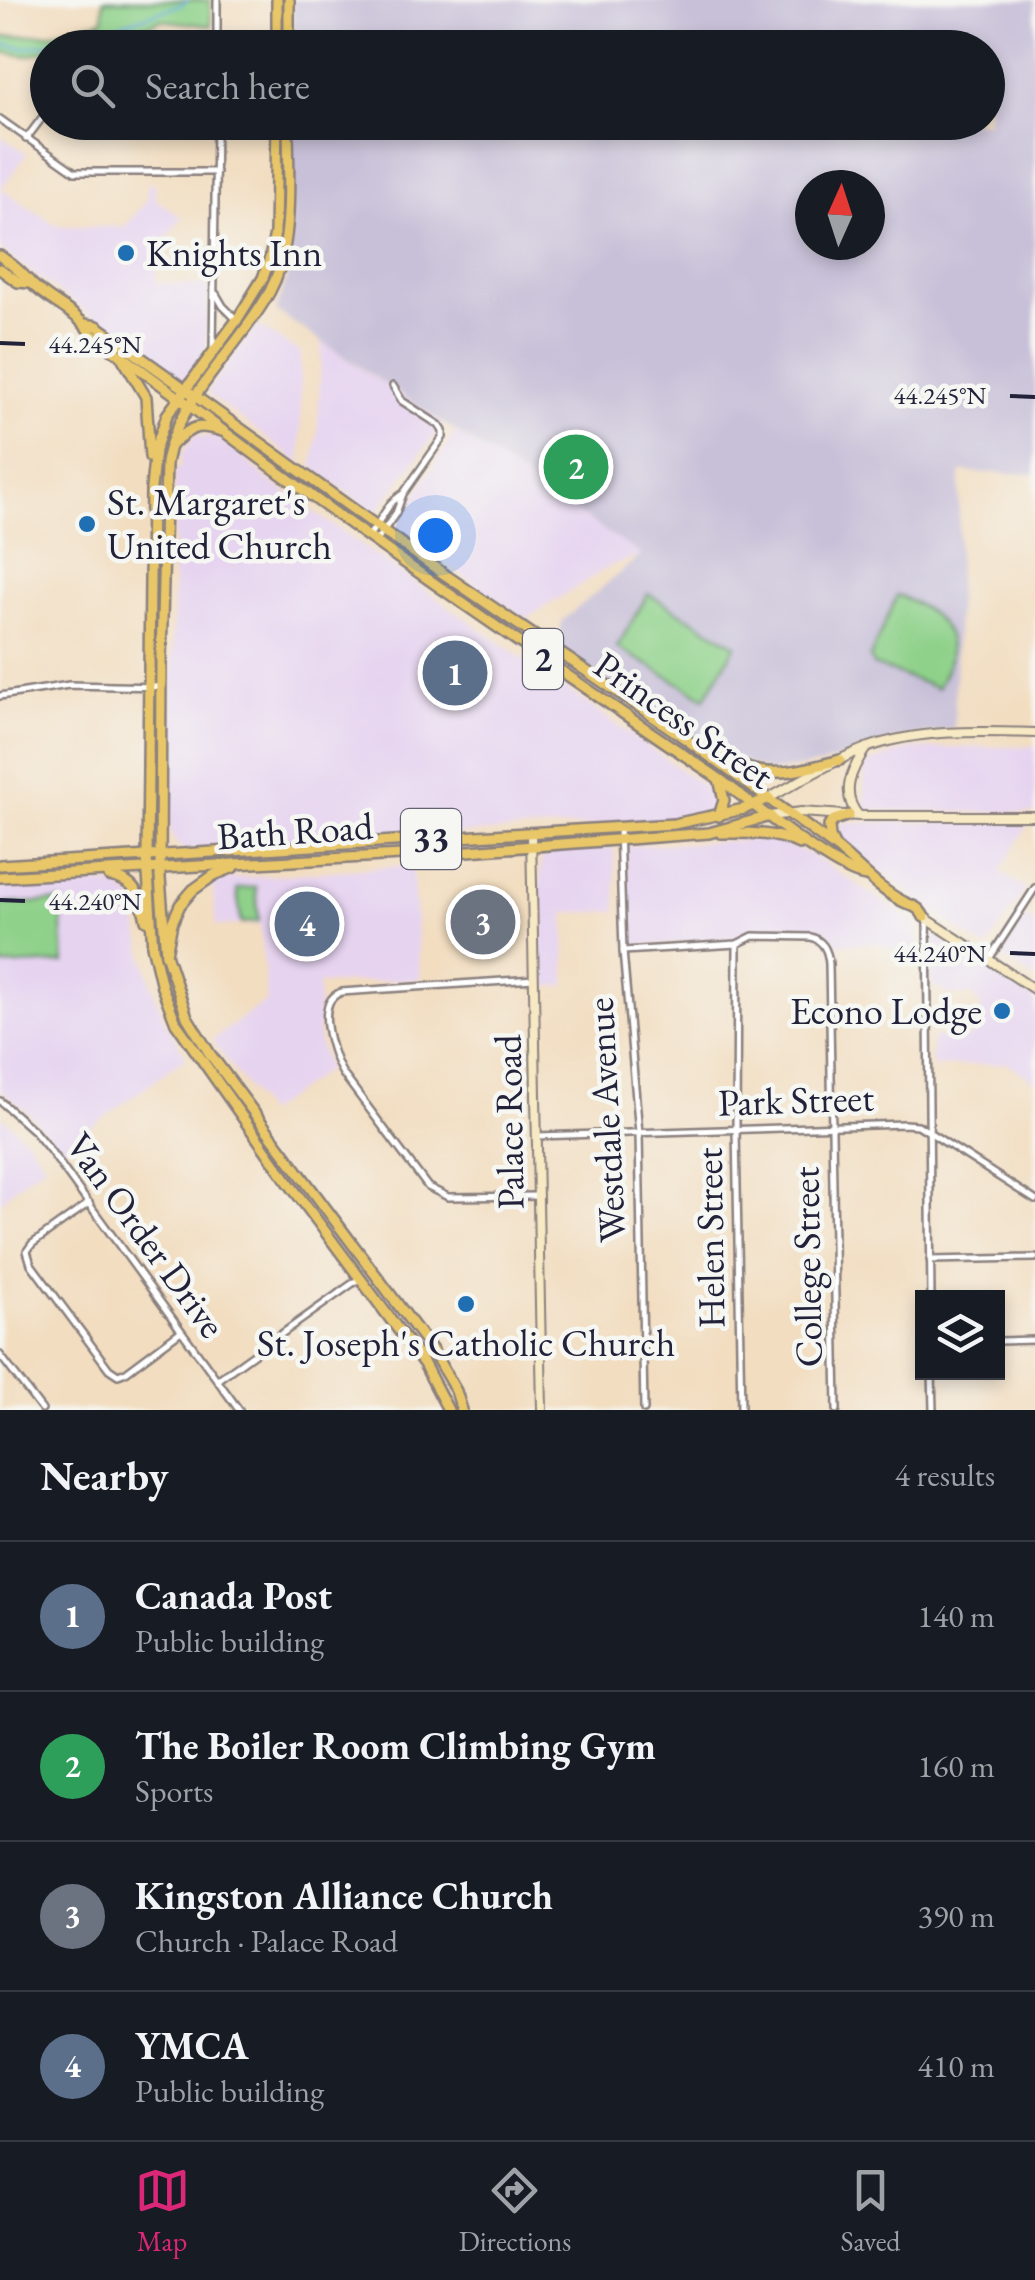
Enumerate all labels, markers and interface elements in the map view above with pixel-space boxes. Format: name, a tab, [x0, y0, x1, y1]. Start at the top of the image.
search box	[30, 30, 1005, 140]
icon: search	[65, 58, 120, 113]
text: Search here	[145, 61, 310, 110]
north arrow	[795, 170, 885, 260]
place label: Knights Inn	[146, 228, 322, 277]
marker: Knights Inn	[115, 242, 137, 264]
text: 44.245°N	[49, 328, 142, 360]
text: 44.245°N	[894, 379, 987, 411]
pin: 2	[544, 430, 608, 504]
place label: St. Margaret's United Church	[107, 477, 332, 570]
your location	[410, 510, 461, 561]
marker: St. Margaret's United Church	[76, 513, 98, 535]
road number: 2	[523, 629, 563, 689]
pin: 1	[422, 636, 488, 710]
street label: Princess Street	[585, 640, 784, 799]
street label: Bath Road	[215, 801, 375, 860]
road number: 33	[401, 809, 461, 869]
pin: 3	[450, 884, 516, 960]
text: 44.240°N	[49, 885, 142, 917]
pin: 4	[274, 886, 340, 962]
text: 44.240°N	[894, 937, 987, 969]
place label: Econo Lodge	[790, 986, 982, 1035]
street label: Westdale Avenue	[575, 996, 636, 1244]
marker: Econo Lodge	[991, 1000, 1013, 1022]
street label: Palace Road	[482, 1033, 535, 1210]
street label: Park Street	[717, 1072, 875, 1127]
street label: Van Order Drive	[56, 1123, 237, 1347]
street label: Helen Street	[683, 1147, 736, 1329]
street label: College Street	[780, 1166, 833, 1368]
map controls	[915, 1290, 1005, 1380]
button: layers	[915, 1290, 1005, 1380]
marker: St. Joseph's Catholic Church	[455, 1293, 477, 1315]
place label: St. Joseph's Catholic Church	[257, 1318, 675, 1367]
text: Nearby	[40, 1448, 169, 1503]
text: 4 results	[895, 1454, 995, 1496]
text: Canada Post	[135, 1571, 332, 1620]
text: 1	[64, 1595, 81, 1637]
text: 140 m	[918, 1595, 995, 1637]
text: Public building	[135, 1620, 324, 1662]
text: The Boiler Room Climbing Gym	[135, 1721, 656, 1770]
text: 2	[64, 1745, 81, 1787]
text: 160 m	[918, 1745, 995, 1787]
text: Sports	[135, 1770, 213, 1812]
text: Kingston Alliance Church	[135, 1871, 553, 1920]
text: 3	[64, 1895, 81, 1937]
text: 390 m	[918, 1895, 995, 1937]
text: Church · Palace Road	[135, 1920, 398, 1962]
text: YMCA	[135, 2021, 249, 2070]
text: 4	[64, 2045, 81, 2087]
text: 410 m	[918, 2045, 995, 2087]
text: Public building	[135, 2070, 324, 2112]
tab: Map	[135, 2163, 190, 2259]
tab: Directions	[459, 2163, 571, 2259]
tab: Saved	[840, 2163, 900, 2259]

